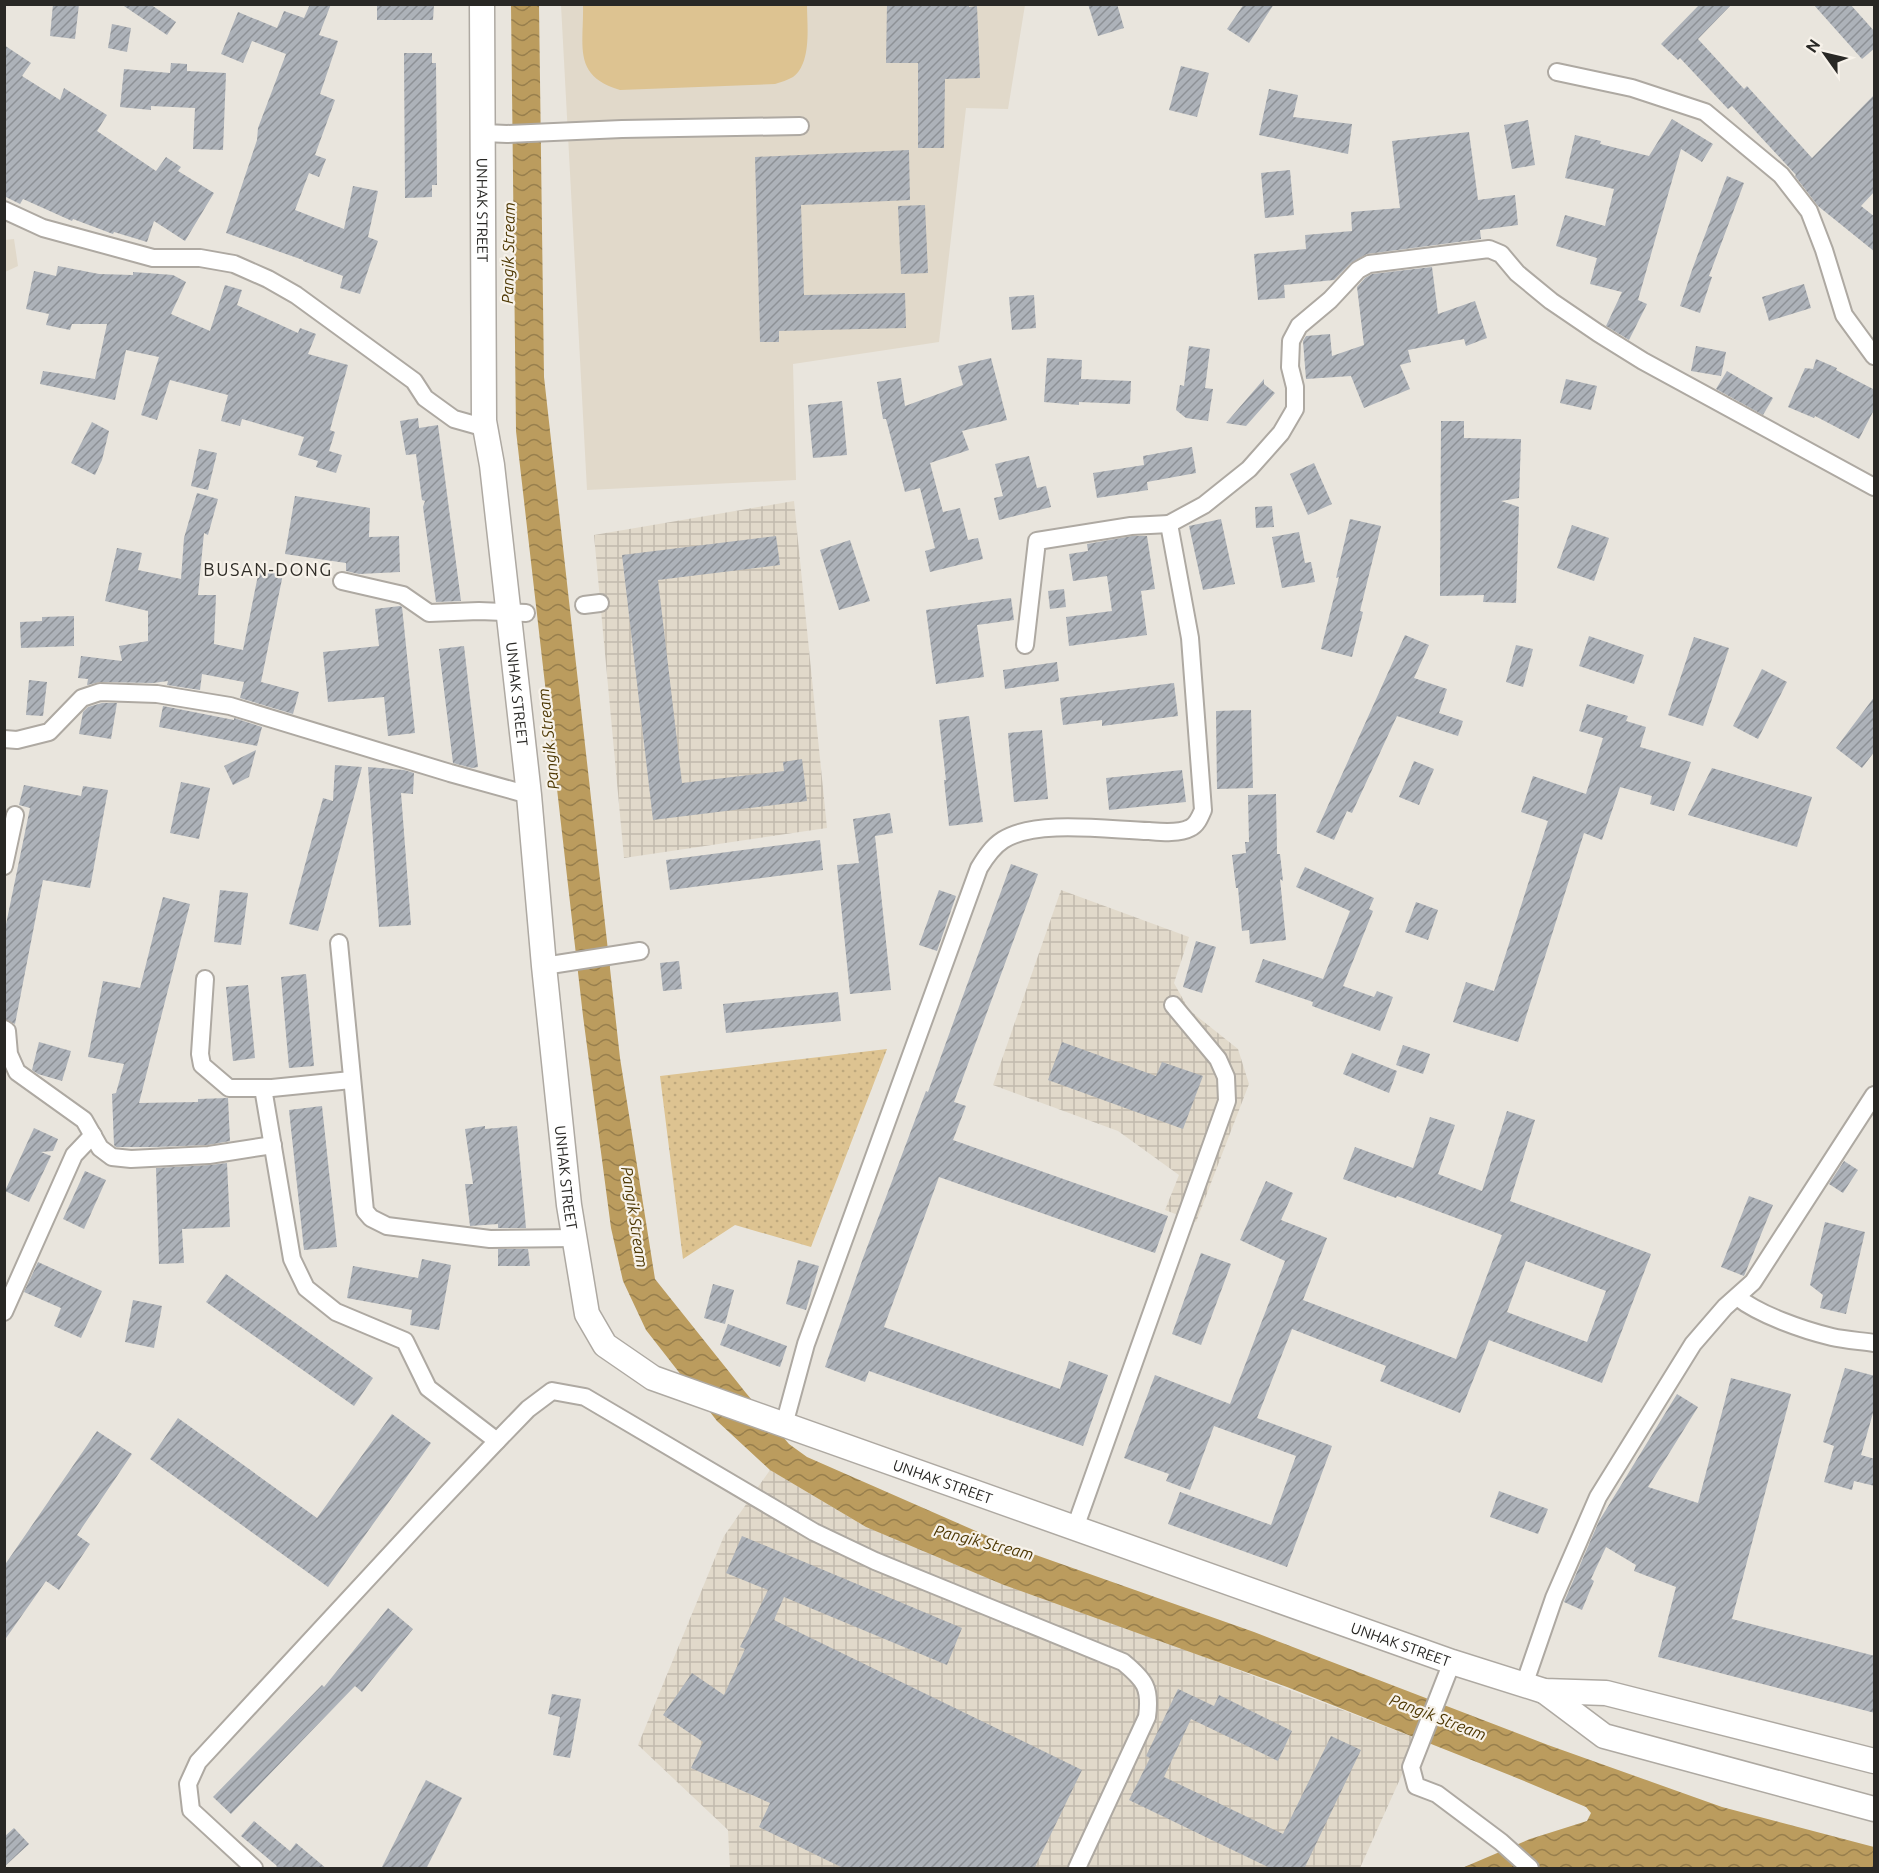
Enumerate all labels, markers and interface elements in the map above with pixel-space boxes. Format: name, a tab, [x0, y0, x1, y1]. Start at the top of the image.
north arrow	[1795, 24, 1855, 84]
text: N	[1802, 36, 1823, 56]
street label: UNHAK STREET	[474, 158, 492, 263]
water label: Pangik Stream	[498, 202, 518, 304]
district label: BUSAN-DONG	[203, 559, 333, 579]
street label: UNHAK STREET	[503, 641, 532, 747]
water label: Pangik Stream	[534, 687, 562, 791]
street label: UNHAK STREET	[552, 1125, 581, 1231]
water label: Pangik Stream	[618, 1165, 652, 1269]
street label: UNHAK STREET	[891, 1456, 996, 1507]
water label: Pangik Stream	[932, 1521, 1036, 1563]
street label: UNHAK STREET	[1349, 1618, 1454, 1670]
water label: Pangik Stream	[1387, 1690, 1489, 1744]

